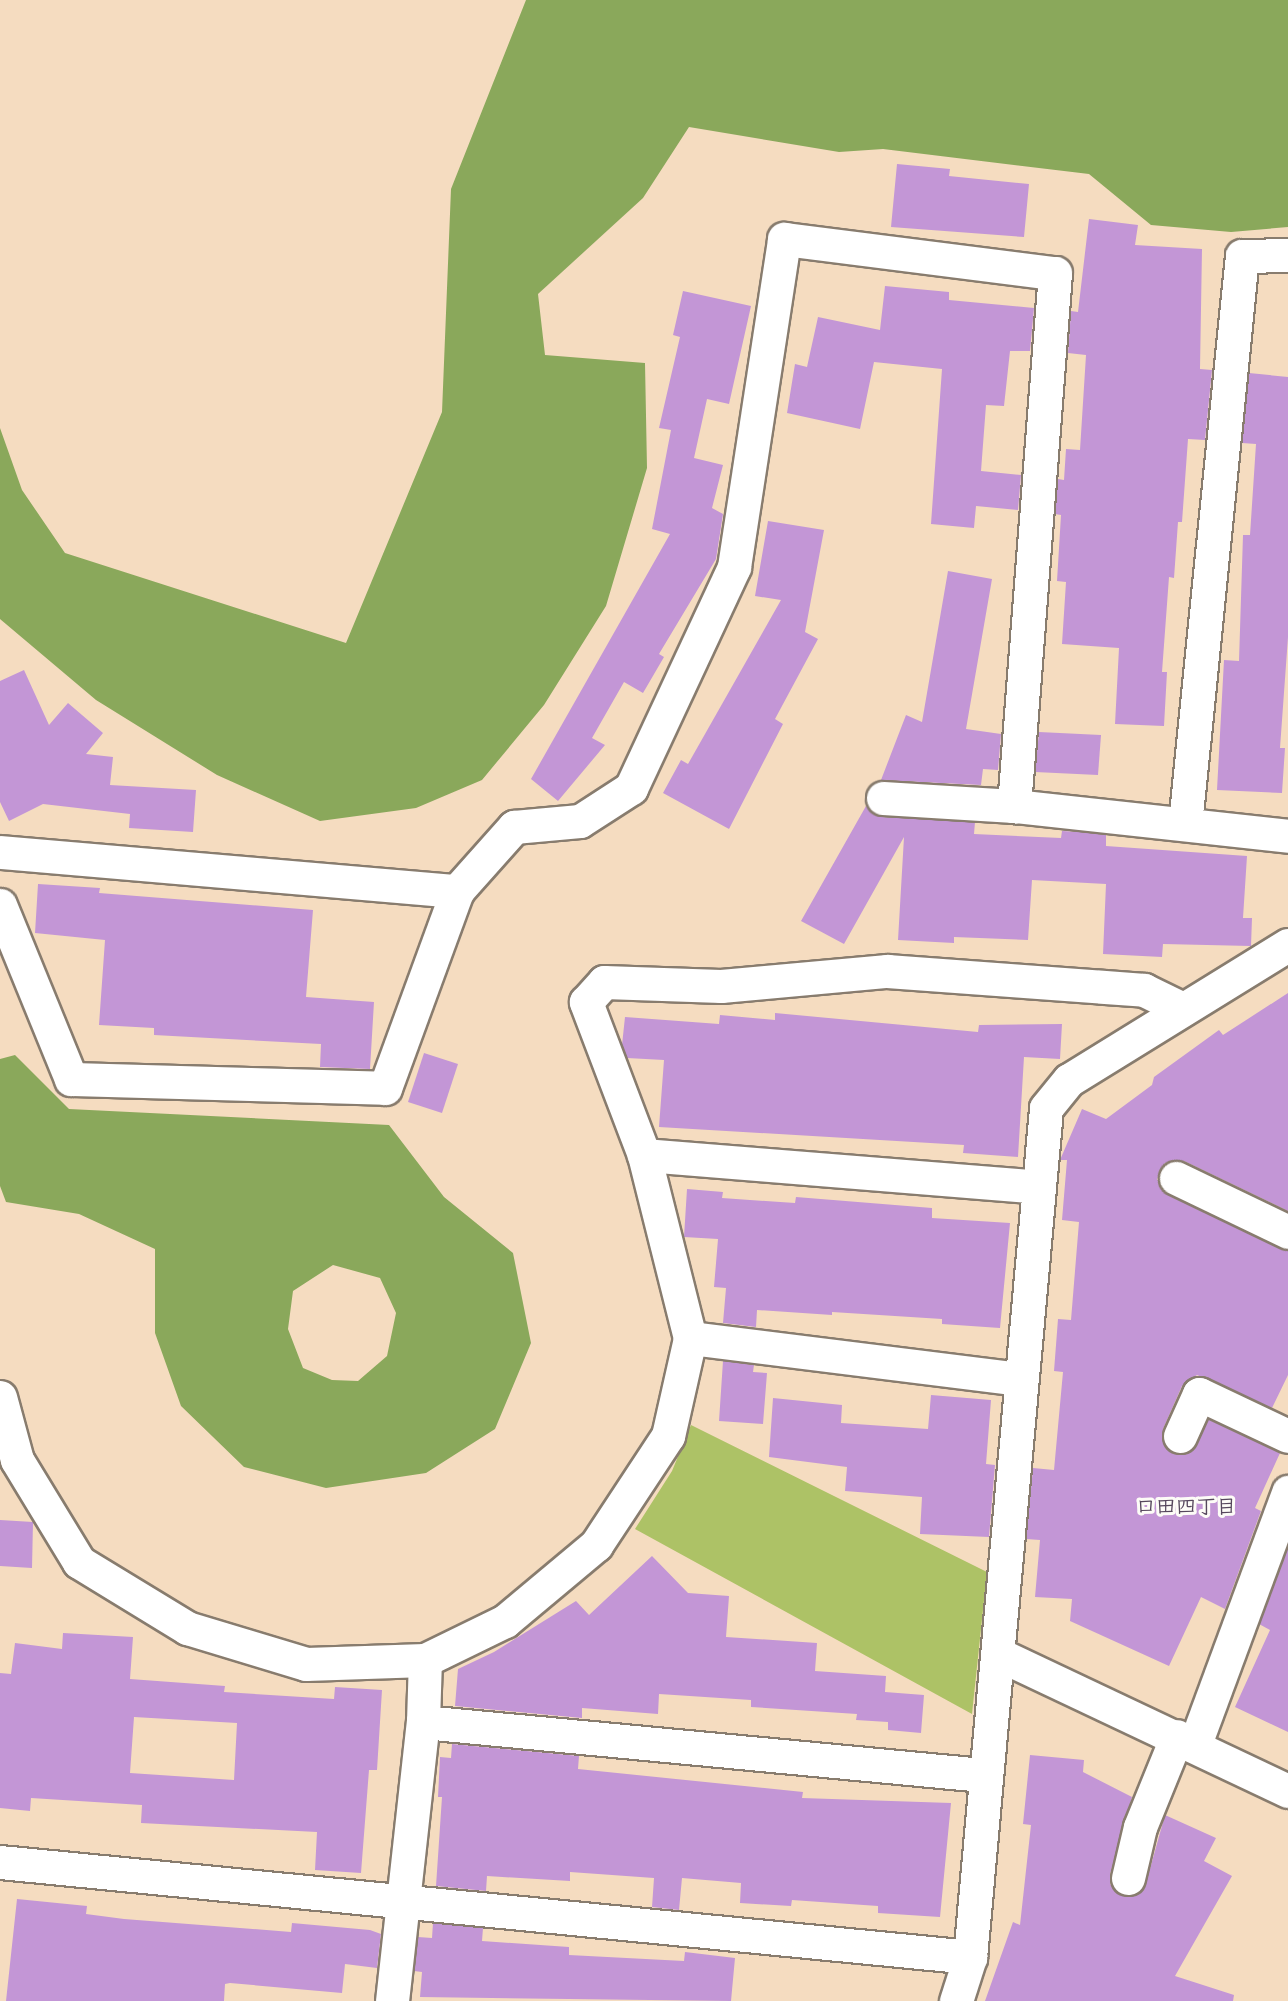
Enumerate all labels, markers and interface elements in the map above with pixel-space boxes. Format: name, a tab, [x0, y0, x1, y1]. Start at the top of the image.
district label: 口田四丁目	[1136, 1495, 1236, 1519]

